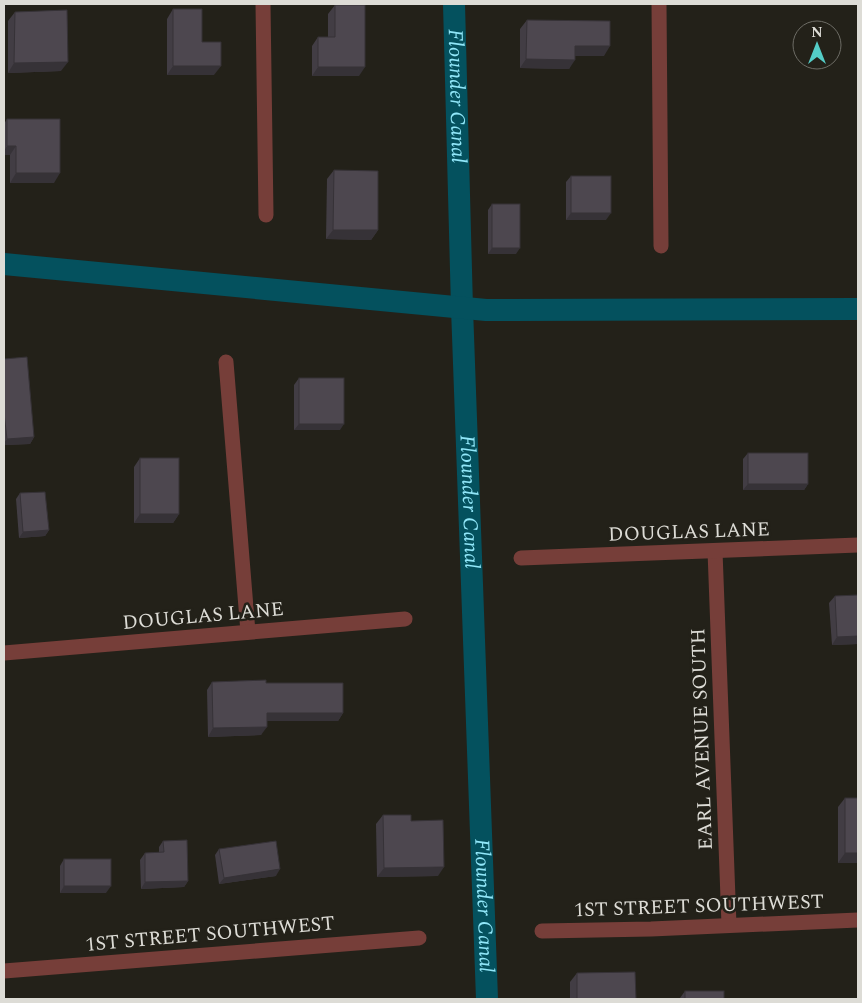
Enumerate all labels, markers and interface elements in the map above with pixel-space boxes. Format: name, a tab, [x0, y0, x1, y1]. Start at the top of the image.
north arrow	[792, 20, 842, 70]
text: N	[811, 22, 823, 43]
water label: Flounder Canal	[439, 28, 474, 164]
water label: Flounder Canal	[451, 434, 487, 570]
street label: DOUGLAS LANE	[608, 514, 770, 550]
street label: DOUGLAS LANE	[121, 594, 285, 638]
street label: EARL AVENUE SOUTH	[683, 627, 721, 851]
water label: Flounder Canal	[465, 838, 502, 974]
street label: 1ST STREET SOUTHWEST	[573, 887, 825, 925]
street label: 1ST STREET SOUTHWEST	[84, 908, 336, 960]

